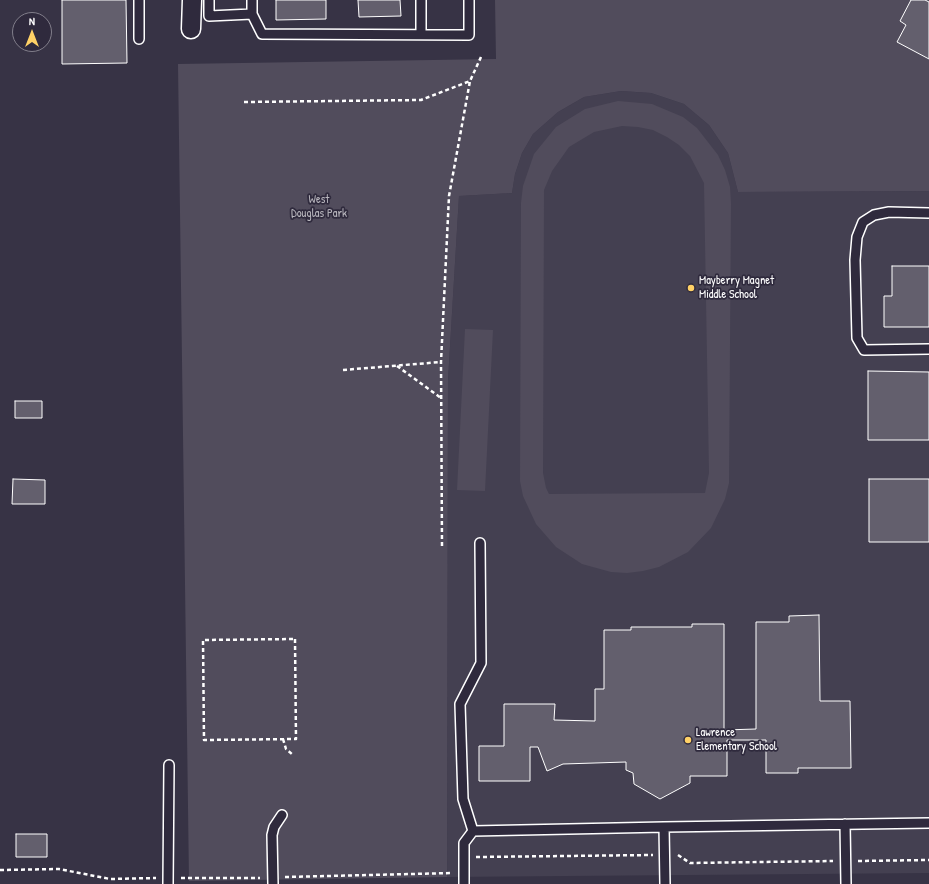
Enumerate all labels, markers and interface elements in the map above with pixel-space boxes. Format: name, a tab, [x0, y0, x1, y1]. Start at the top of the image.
north arrow	[12, 12, 52, 52]
text: N	[29, 14, 35, 28]
park label: West Douglas Park	[291, 193, 347, 221]
place label: Mayberry Magnet Middle School	[699, 274, 774, 302]
marker: Mayberry Magnet Middle School	[686, 283, 696, 293]
place label: Lawrence Elementary School	[696, 726, 777, 754]
marker: Lawrence Elementary School	[683, 735, 693, 745]

